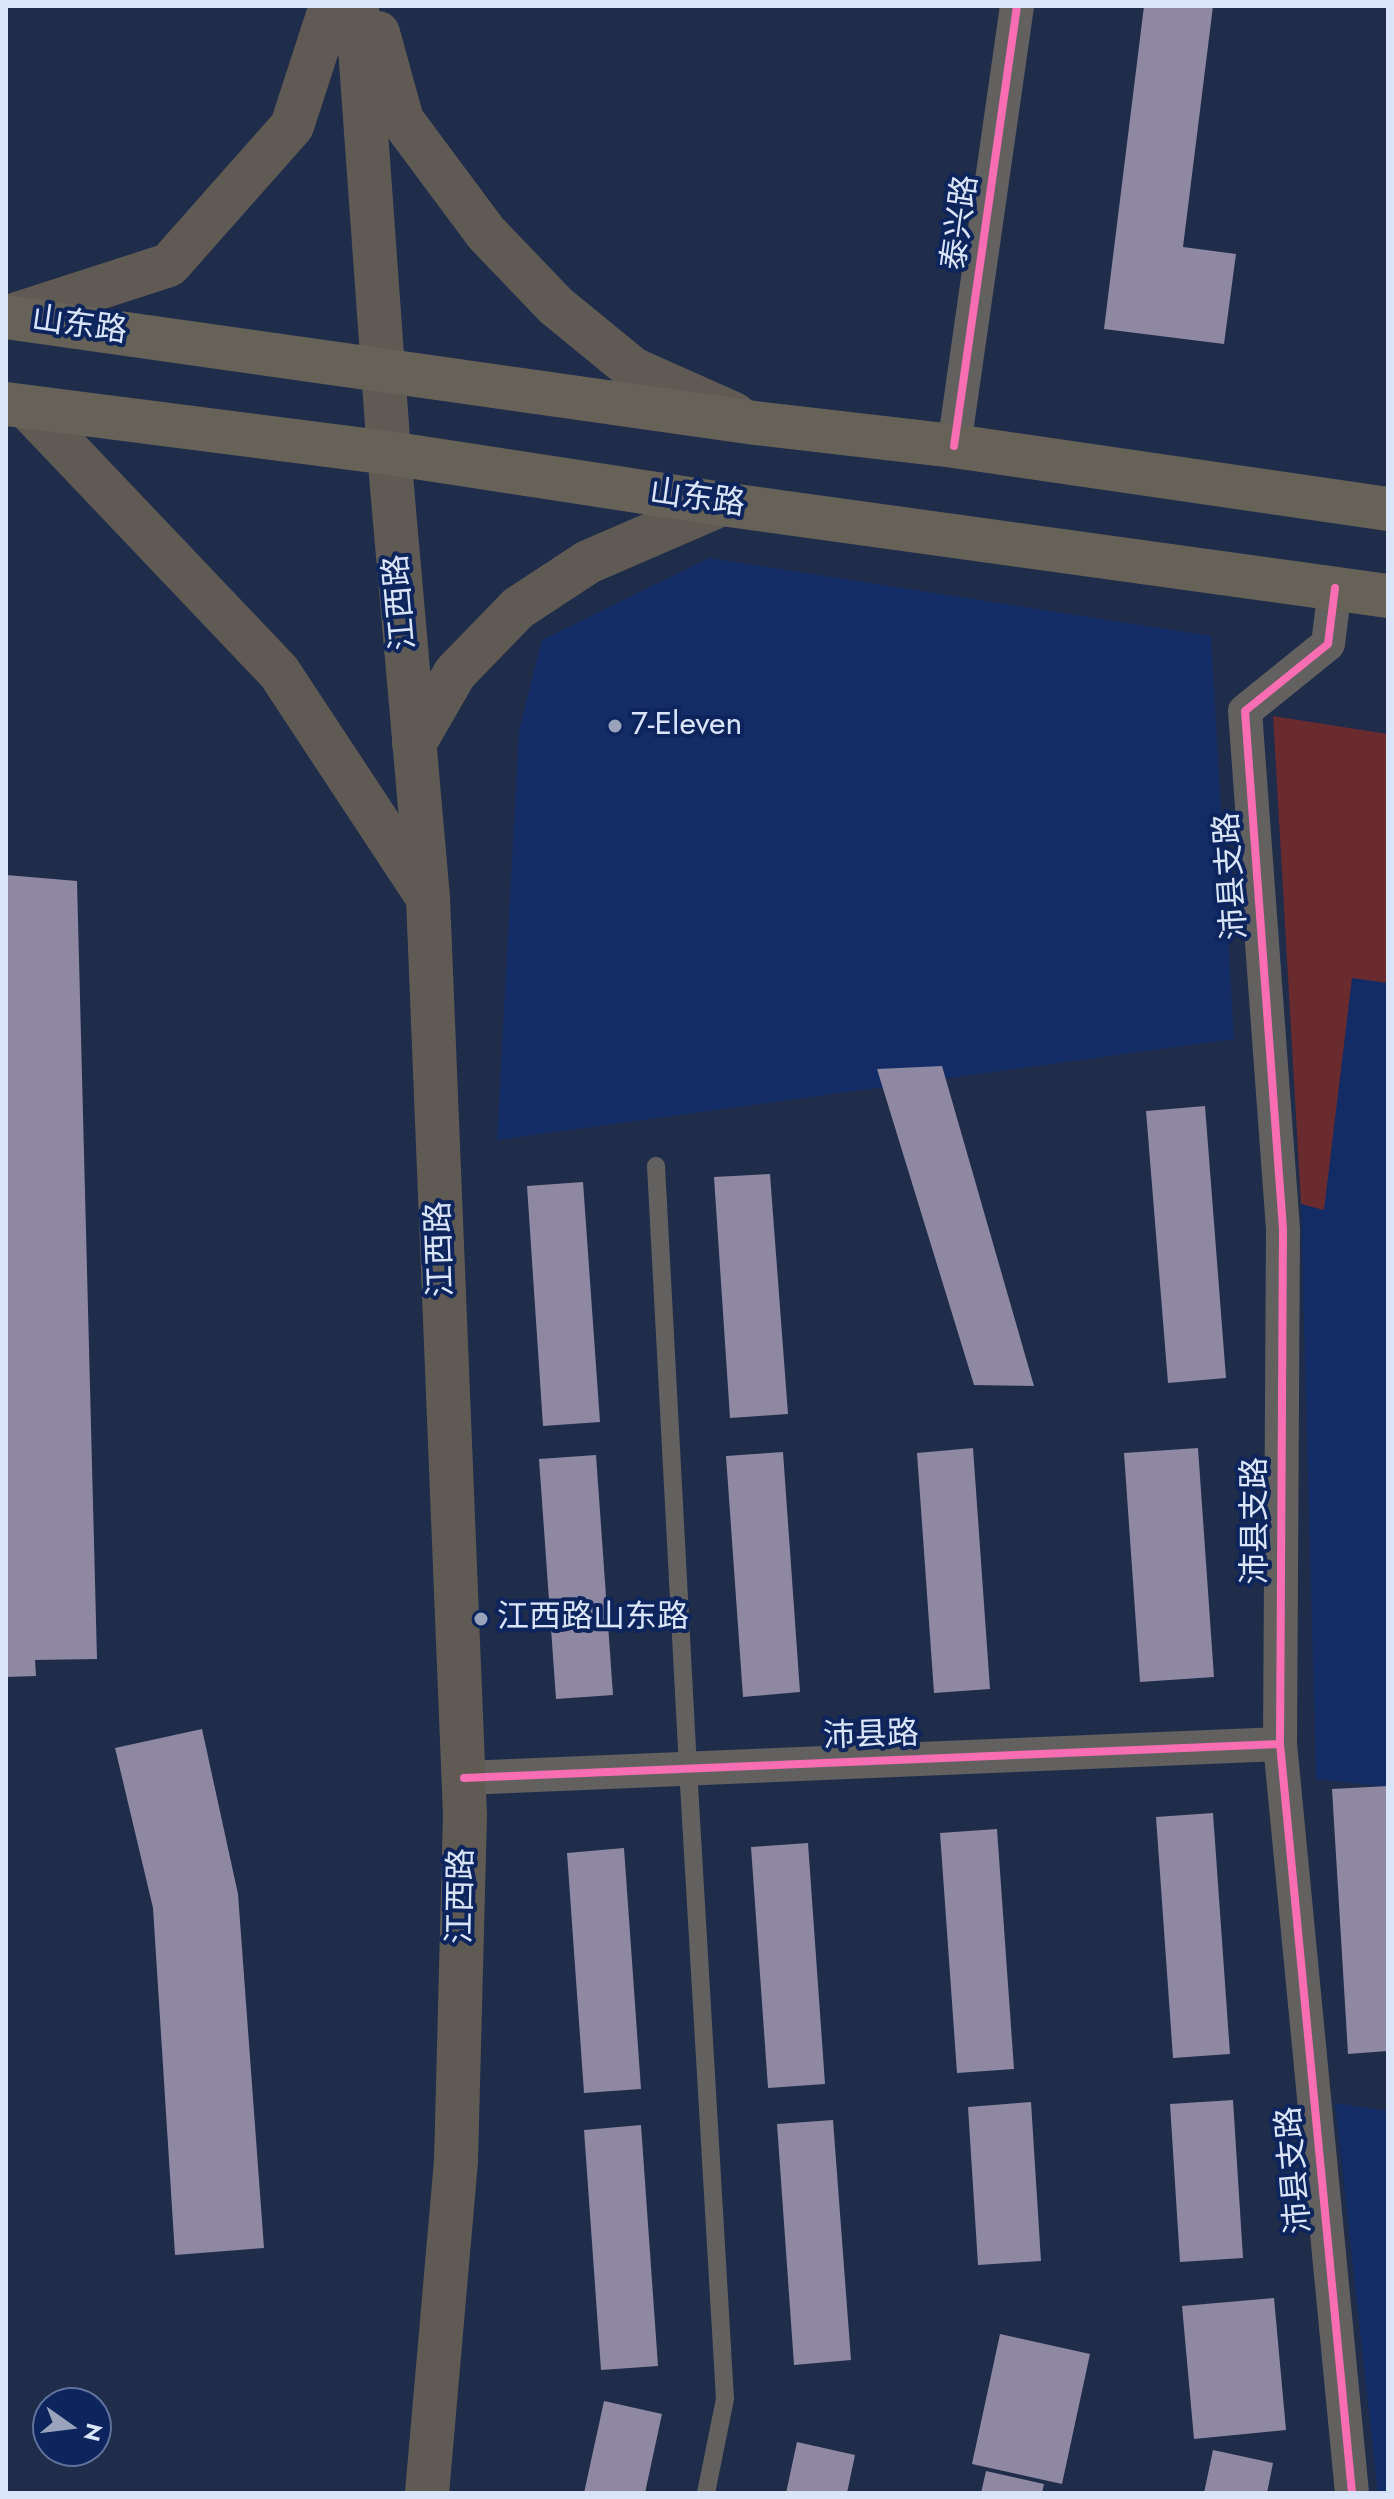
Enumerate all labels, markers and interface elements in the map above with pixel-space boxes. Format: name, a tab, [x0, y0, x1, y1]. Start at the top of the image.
street label: 泰兴路	[936, 173, 988, 273]
street label: 山东路	[29, 301, 129, 353]
street label: 山东路	[647, 474, 747, 526]
street label: 江西路	[379, 553, 425, 651]
place label: 7-Eleven	[631, 707, 742, 745]
marker: 7-Eleven	[606, 717, 624, 735]
street label: 沛县支路	[1209, 811, 1257, 941]
street label: 江西路	[421, 1200, 463, 1298]
street label: 沛县支路	[1238, 1457, 1276, 1585]
place label: 江西路山东路	[497, 1600, 689, 1638]
marker: 江西路山东路	[472, 1610, 490, 1628]
street label: 沛县路	[822, 1716, 920, 1758]
street label: 江西路	[443, 1848, 483, 1944]
street label: 沛县支路	[1271, 2105, 1321, 2235]
north arrow	[32, 2387, 112, 2467]
text: N	[76, 2420, 111, 2445]

